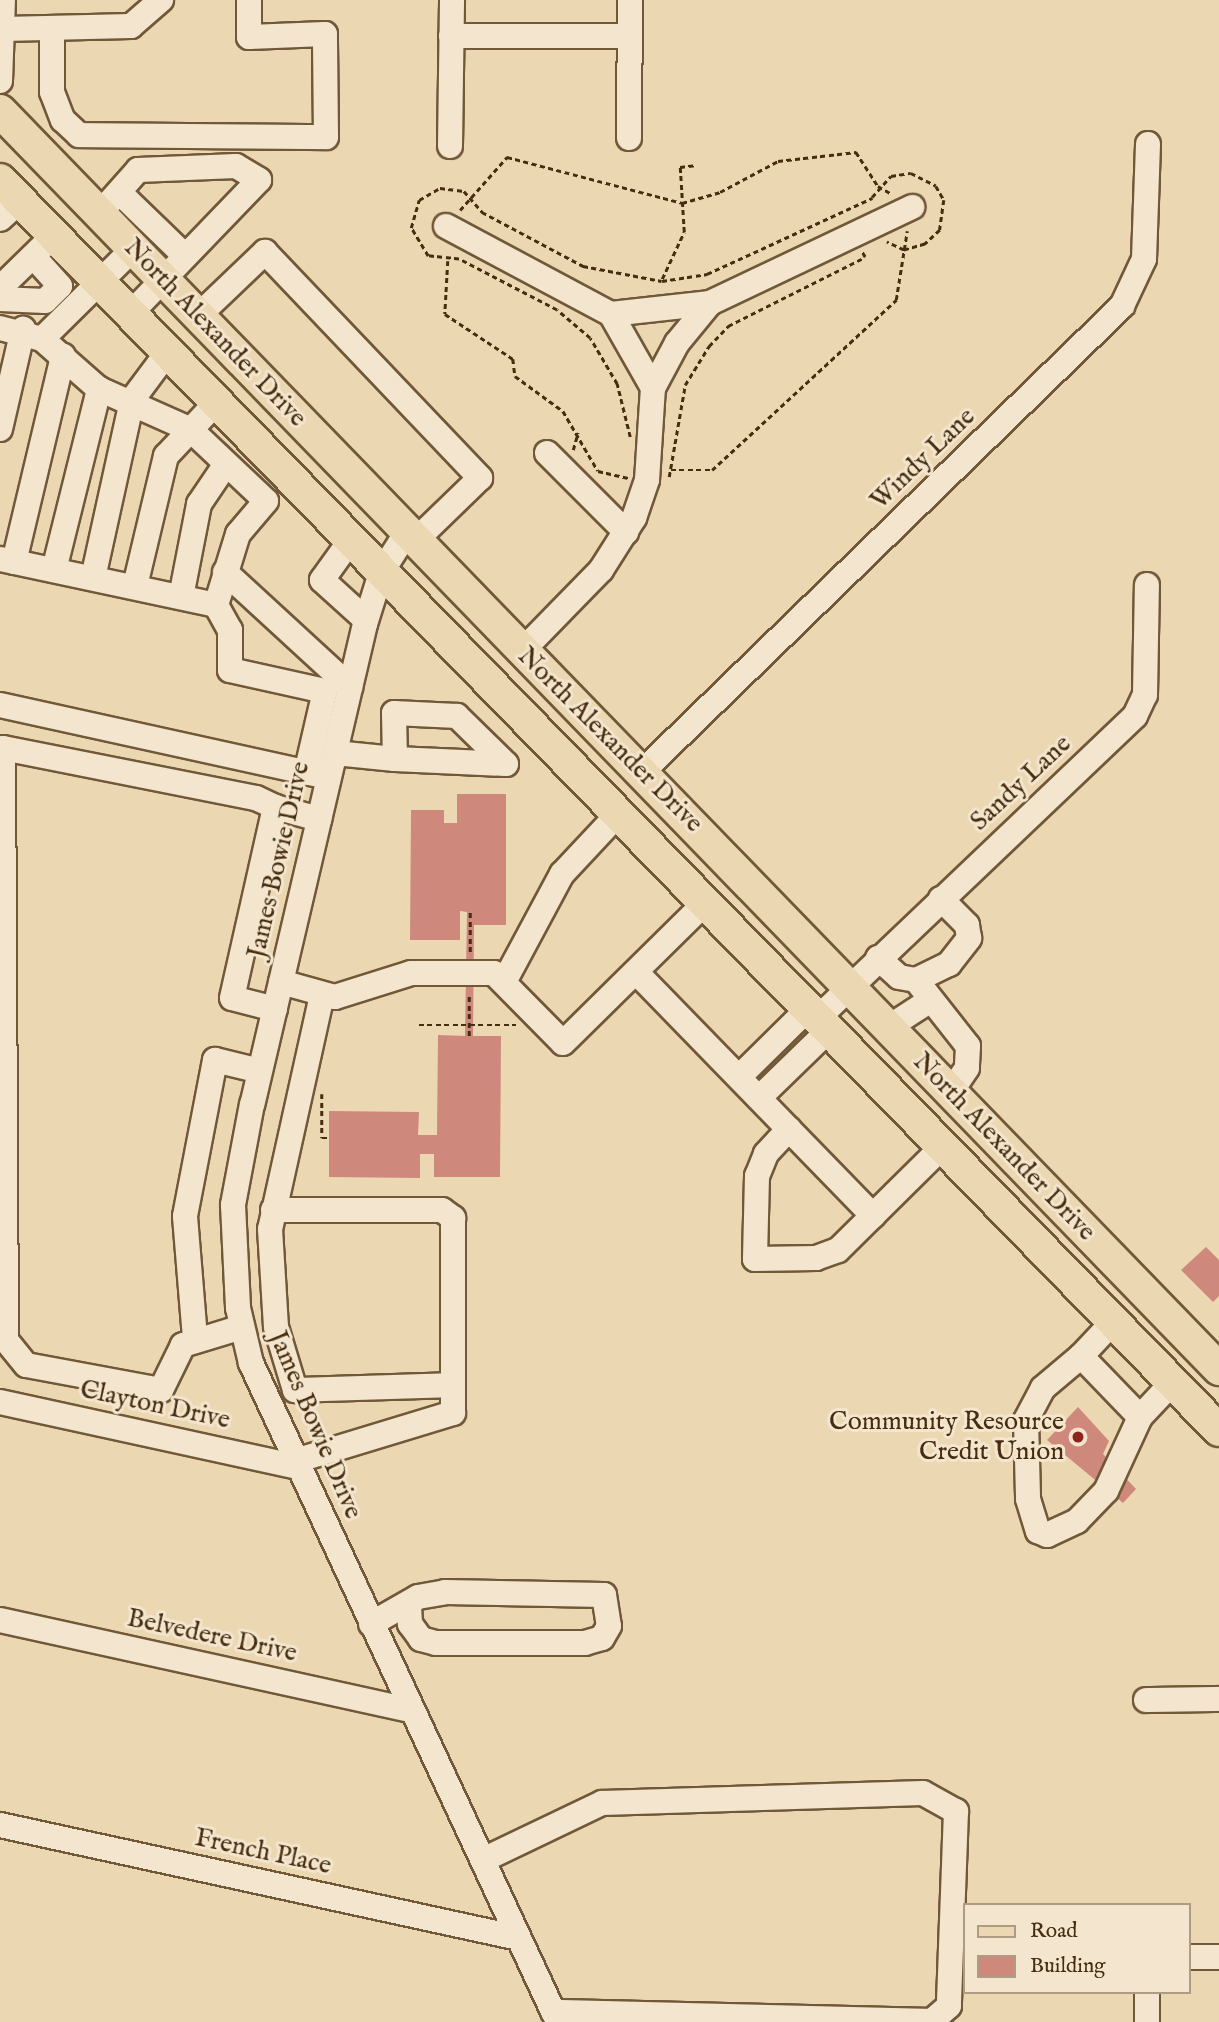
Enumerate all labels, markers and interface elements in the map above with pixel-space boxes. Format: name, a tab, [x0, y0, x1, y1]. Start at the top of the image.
street label: North Alexander Drive	[117, 232, 313, 434]
street label: Windy Lane	[864, 401, 982, 517]
street label: North Alexander Drive	[511, 641, 709, 839]
street label: Sandy Lane	[964, 729, 1078, 837]
street label: James Bowie Drive	[241, 759, 317, 961]
street label: North Alexander Drive	[906, 1046, 1102, 1248]
street label: James Bowie Drive	[261, 1326, 369, 1524]
street label: Clayton Drive	[77, 1374, 233, 1436]
place label: Community Resource Credit Union	[829, 1406, 1064, 1468]
marker: Community Resource Credit Union	[1070, 1429, 1086, 1445]
street label: Belvedere Drive	[124, 1603, 300, 1669]
street label: French Place	[192, 1822, 334, 1882]
legend	[964, 1903, 1191, 1994]
text: Road	[1030, 1918, 1077, 1945]
text: Building	[1030, 1953, 1105, 1980]

